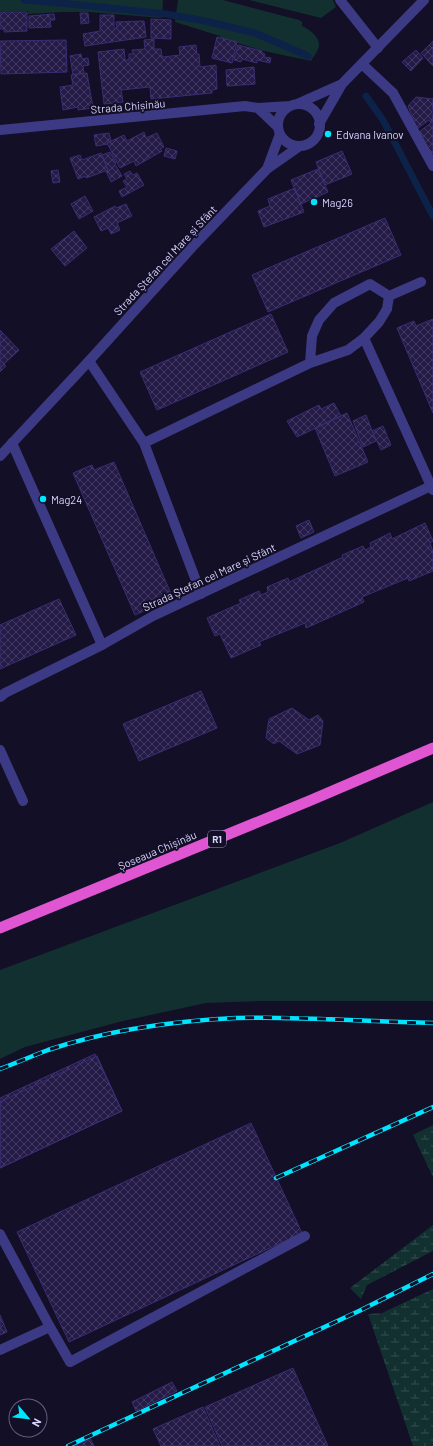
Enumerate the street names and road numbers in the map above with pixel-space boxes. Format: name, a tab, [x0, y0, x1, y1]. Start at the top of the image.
street label: Strada Chișinău	[90, 96, 166, 116]
street label: Strada Ștefan cel Mare și Sfânt	[111, 202, 219, 318]
street label: Strada Ștefan cel Mare și Sfânt	[140, 540, 278, 614]
street label: Șoseaua Chișinău	[116, 828, 198, 872]
road number: R1	[208, 831, 226, 847]

